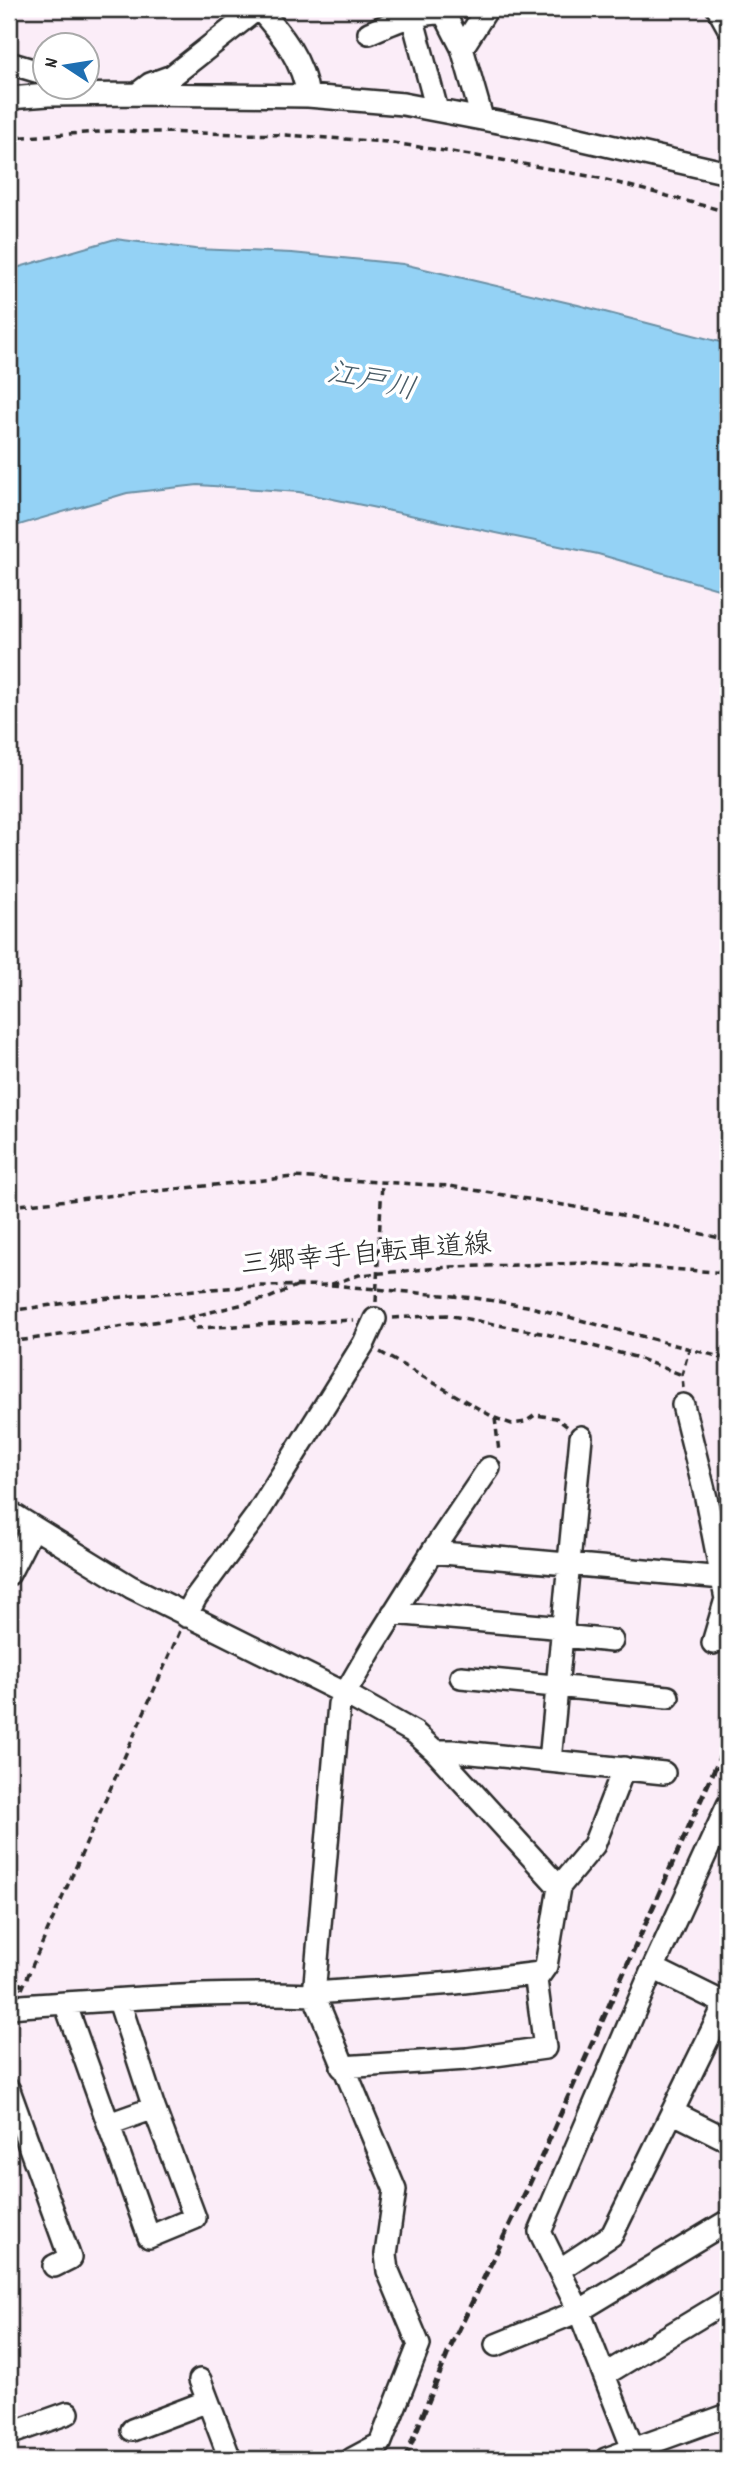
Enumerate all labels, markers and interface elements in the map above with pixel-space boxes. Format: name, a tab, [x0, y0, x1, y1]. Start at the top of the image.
north arrow	[32, 32, 102, 102]
text: N	[39, 56, 67, 71]
water label: 江戸川	[323, 354, 419, 414]
street label: 三郷幸手自転車道線	[239, 1226, 493, 1288]

